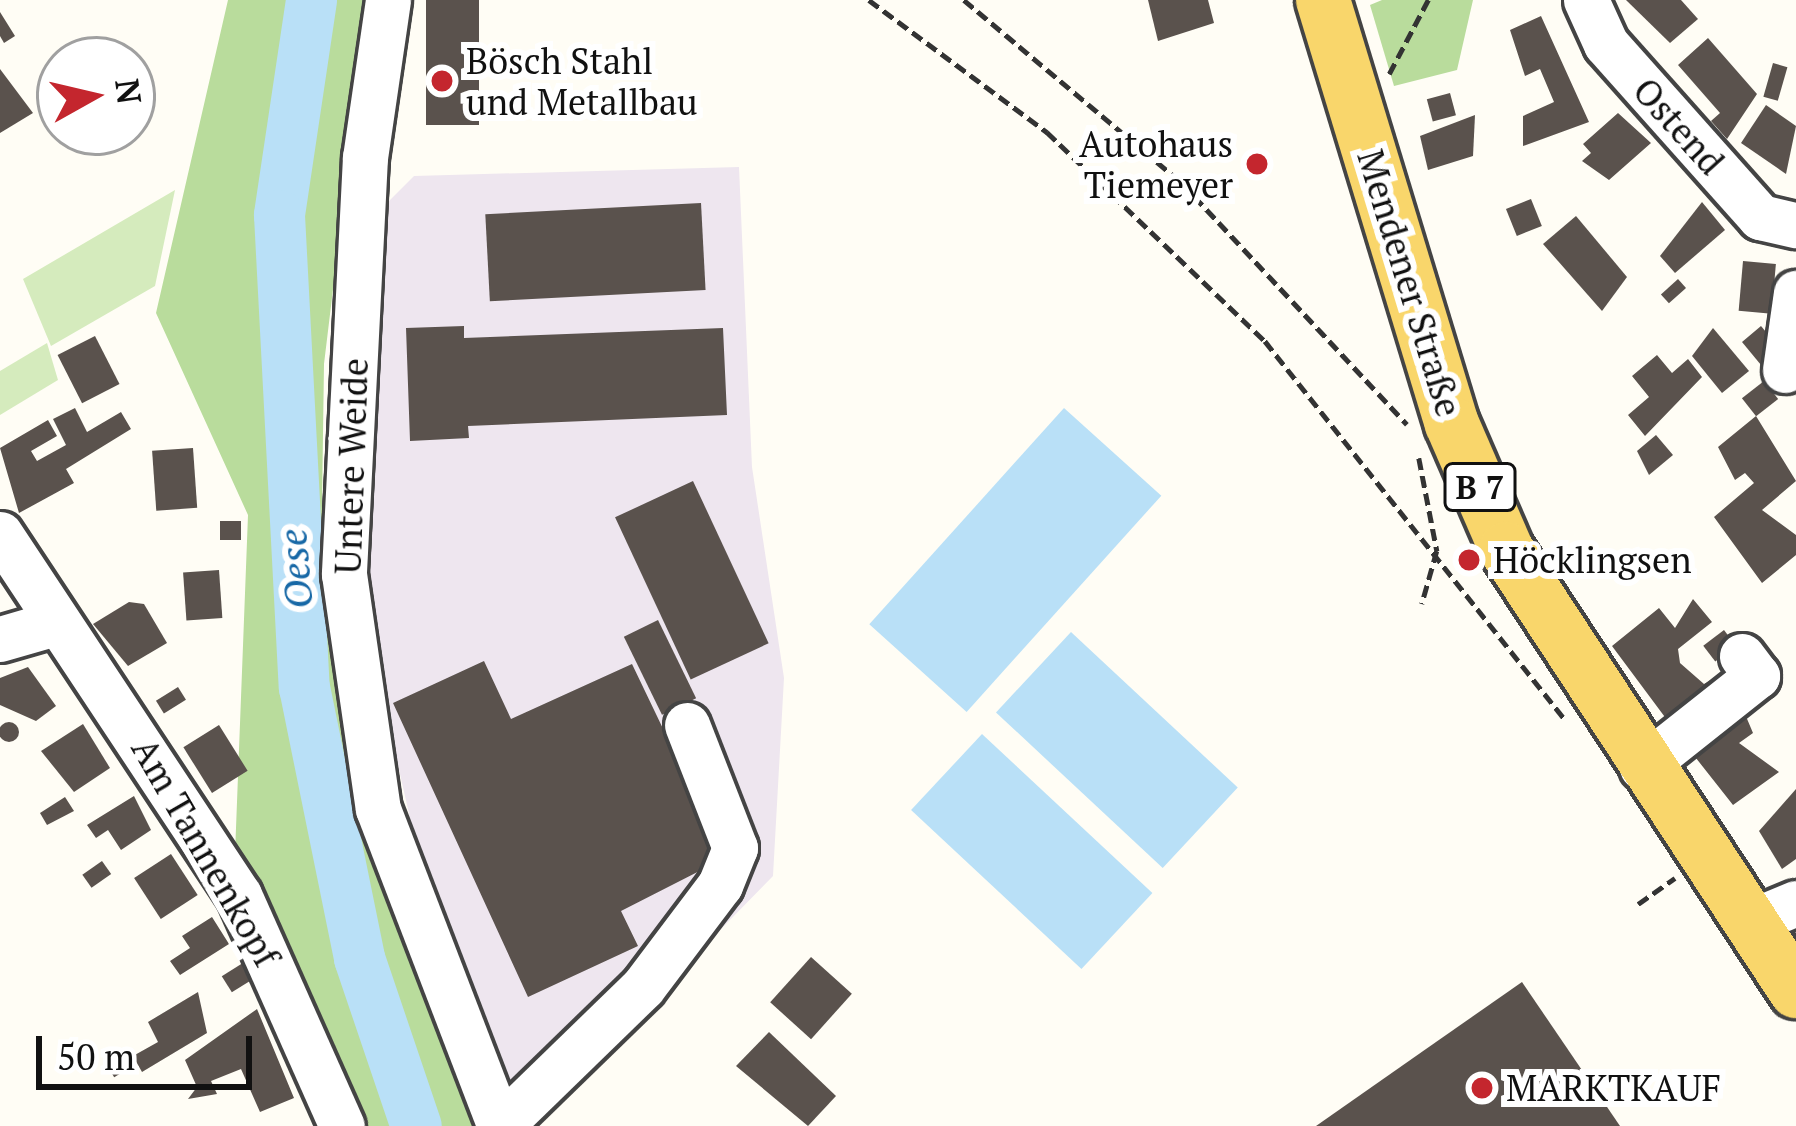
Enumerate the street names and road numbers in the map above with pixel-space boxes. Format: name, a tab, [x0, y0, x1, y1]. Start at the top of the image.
street label: Ostend	[1624, 69, 1734, 183]
street label: Mendener Straße	[1349, 144, 1471, 422]
street label: Untere Weide	[326, 357, 376, 575]
road number: B 7	[1441, 460, 1519, 514]
street label: Am Tannenkopf	[123, 730, 289, 974]

